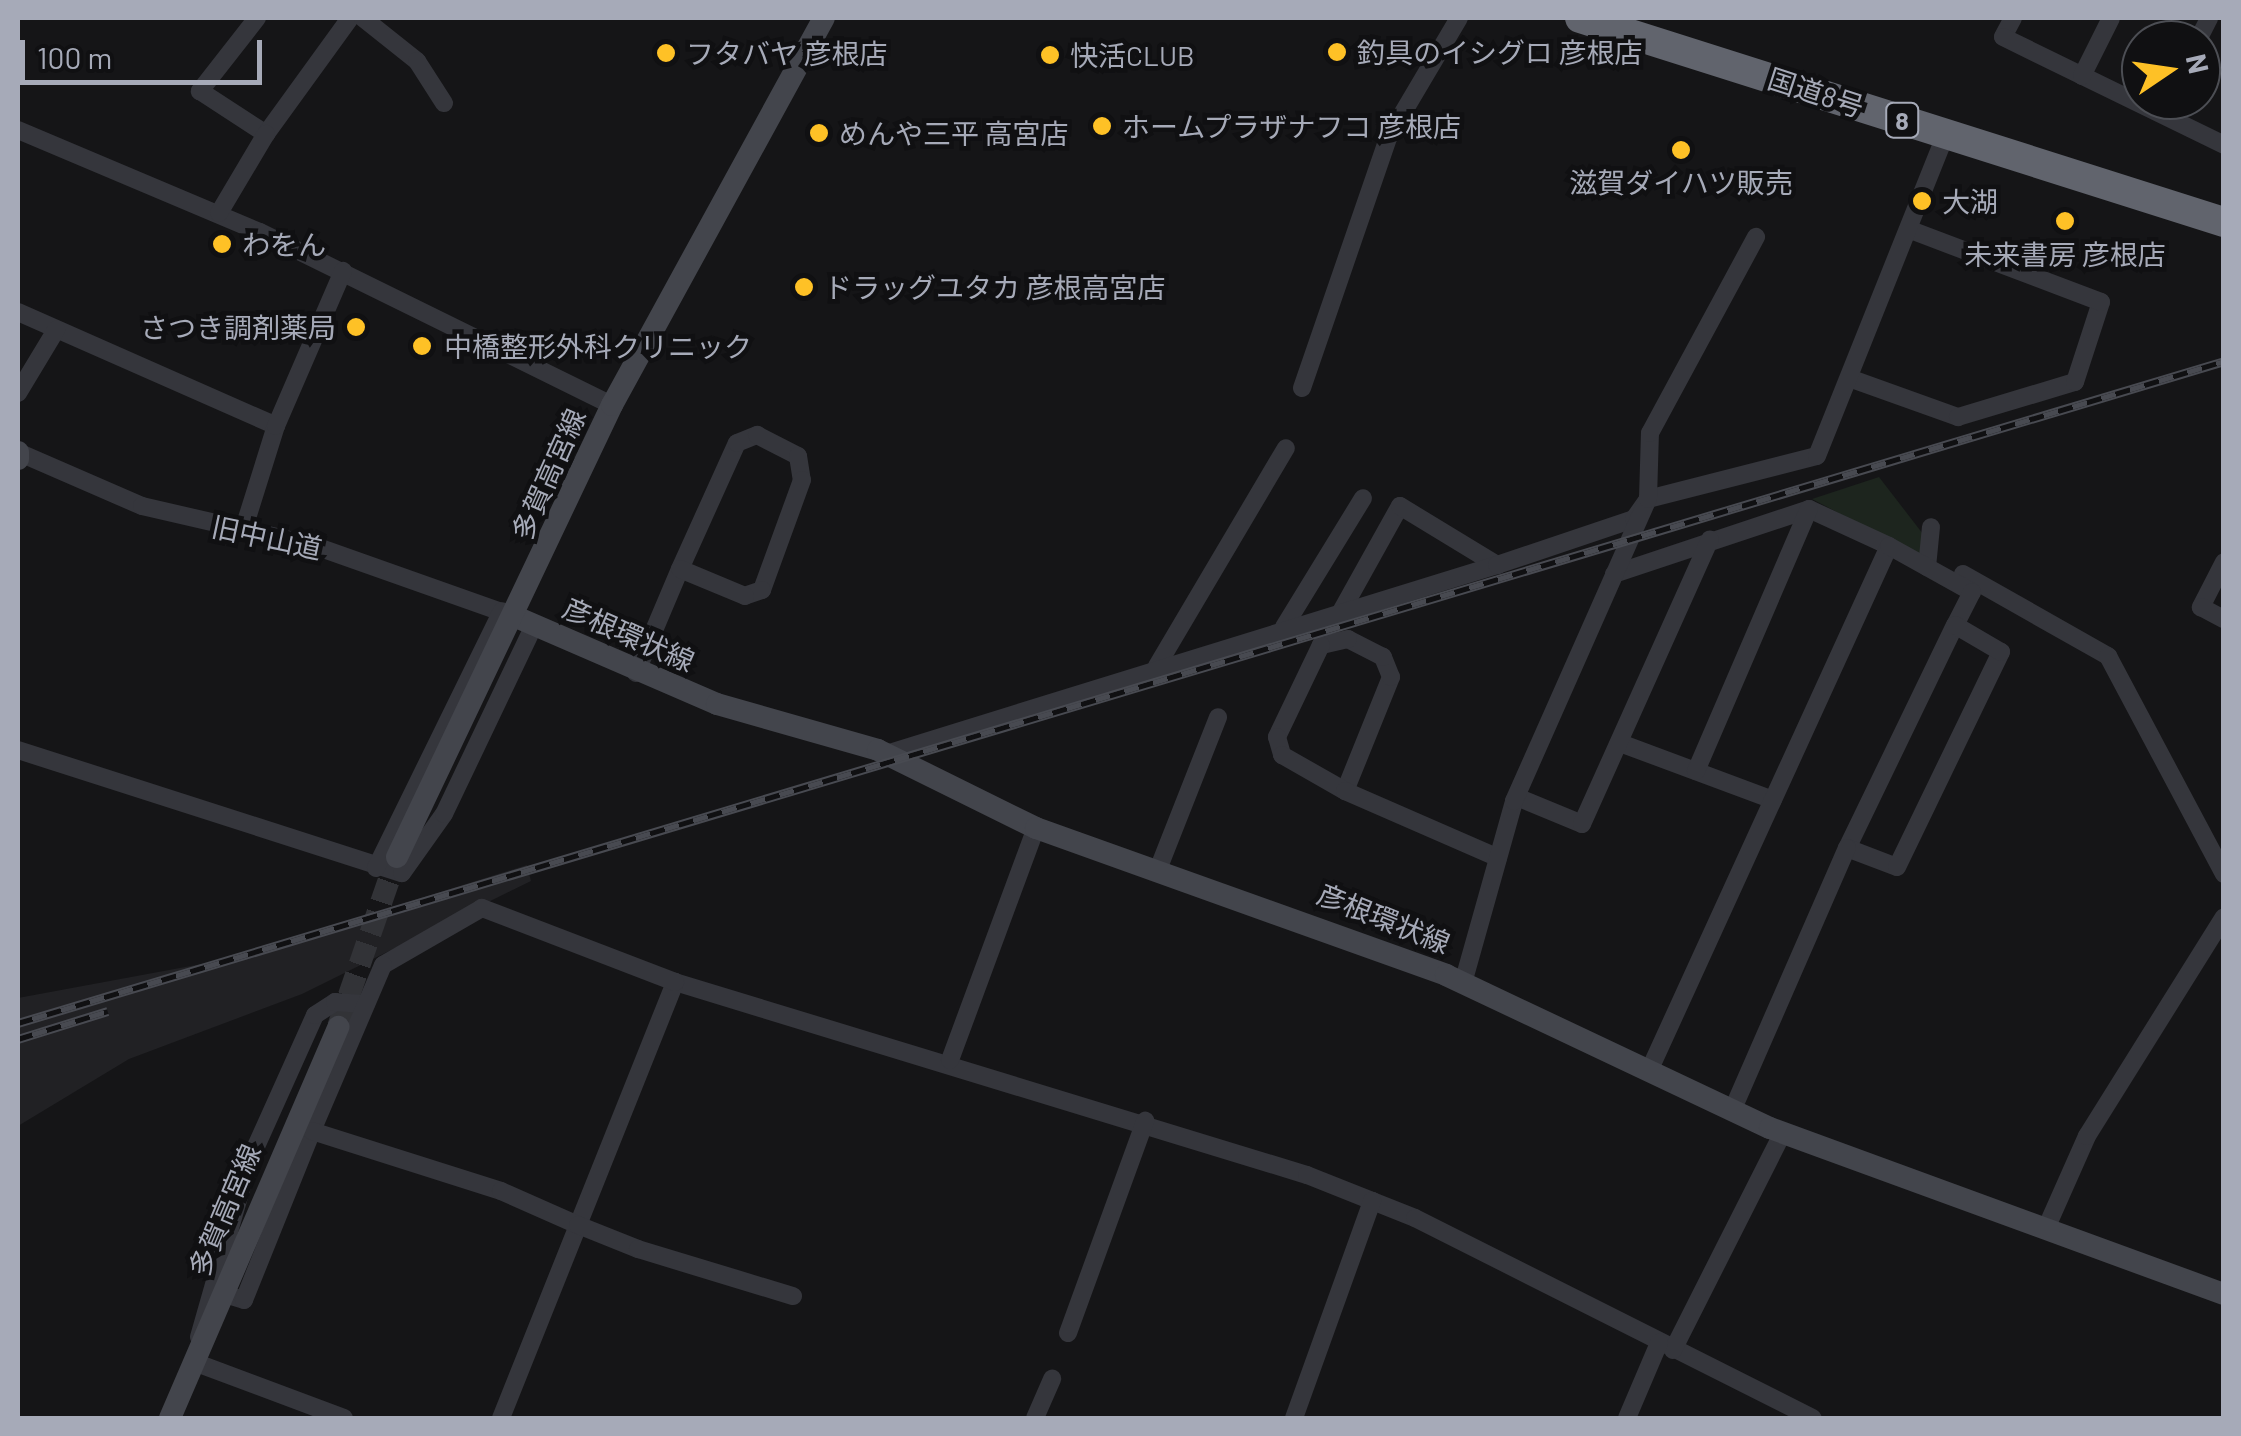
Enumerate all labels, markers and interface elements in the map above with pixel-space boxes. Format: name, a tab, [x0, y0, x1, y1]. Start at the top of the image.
scale bar	[25, 20, 268, 82]
north arrow	[2121, 20, 2221, 120]
place label: 釣具のイシグロ 彦根店	[1357, 35, 1643, 69]
place label: フタバヤ 彦根店	[686, 36, 888, 70]
place label: 快活CLUB	[1070, 38, 1195, 72]
text: 100 m	[37, 39, 112, 75]
marker: 釣具のイシグロ 彦根店	[1326, 41, 1348, 63]
marker: フタバヤ 彦根店	[655, 42, 677, 64]
marker: 快活CLUB	[1039, 44, 1061, 66]
text: N	[2180, 51, 2217, 77]
street label: 国道8号	[1764, 61, 1868, 123]
road number: 8	[1884, 100, 1920, 140]
place label: ホームプラザナフコ 彦根店	[1122, 109, 1464, 143]
marker: ホームプラザナフコ 彦根店	[1091, 115, 1113, 137]
place label: めんや三平 高宮店	[839, 116, 1069, 150]
marker: めんや三平 高宮店	[808, 122, 830, 144]
marker: 滋賀ダイハツ販売	[1670, 139, 1692, 161]
place label: 滋賀ダイハツ販売	[1569, 165, 1793, 199]
place label: 大湖	[1942, 184, 1998, 218]
marker: 大湖	[1911, 190, 1933, 212]
marker: 未来書房 彦根店	[2054, 210, 2076, 232]
place label: わをん	[242, 227, 326, 261]
marker: わをん	[211, 233, 233, 255]
place label: 未来書房 彦根店	[1964, 237, 2166, 271]
place label: ドラッグユタカ 彦根高宮店	[824, 270, 1166, 304]
marker: ドラッグユタカ 彦根高宮店	[793, 276, 815, 298]
place label: さつき調剤薬局	[140, 310, 336, 344]
marker: さつき調剤薬局	[345, 316, 367, 338]
place label: 中橋整形外科クリニック	[444, 329, 752, 363]
marker: 中橋整形外科クリニック	[409, 333, 435, 359]
street label: 多賀高宮線	[504, 403, 592, 545]
street label: 旧中山道	[209, 509, 325, 565]
street label: 彦根環状線	[558, 590, 700, 678]
street label: 彦根環状線	[1313, 876, 1455, 960]
street label: 多賀高宮線	[181, 1139, 267, 1281]

